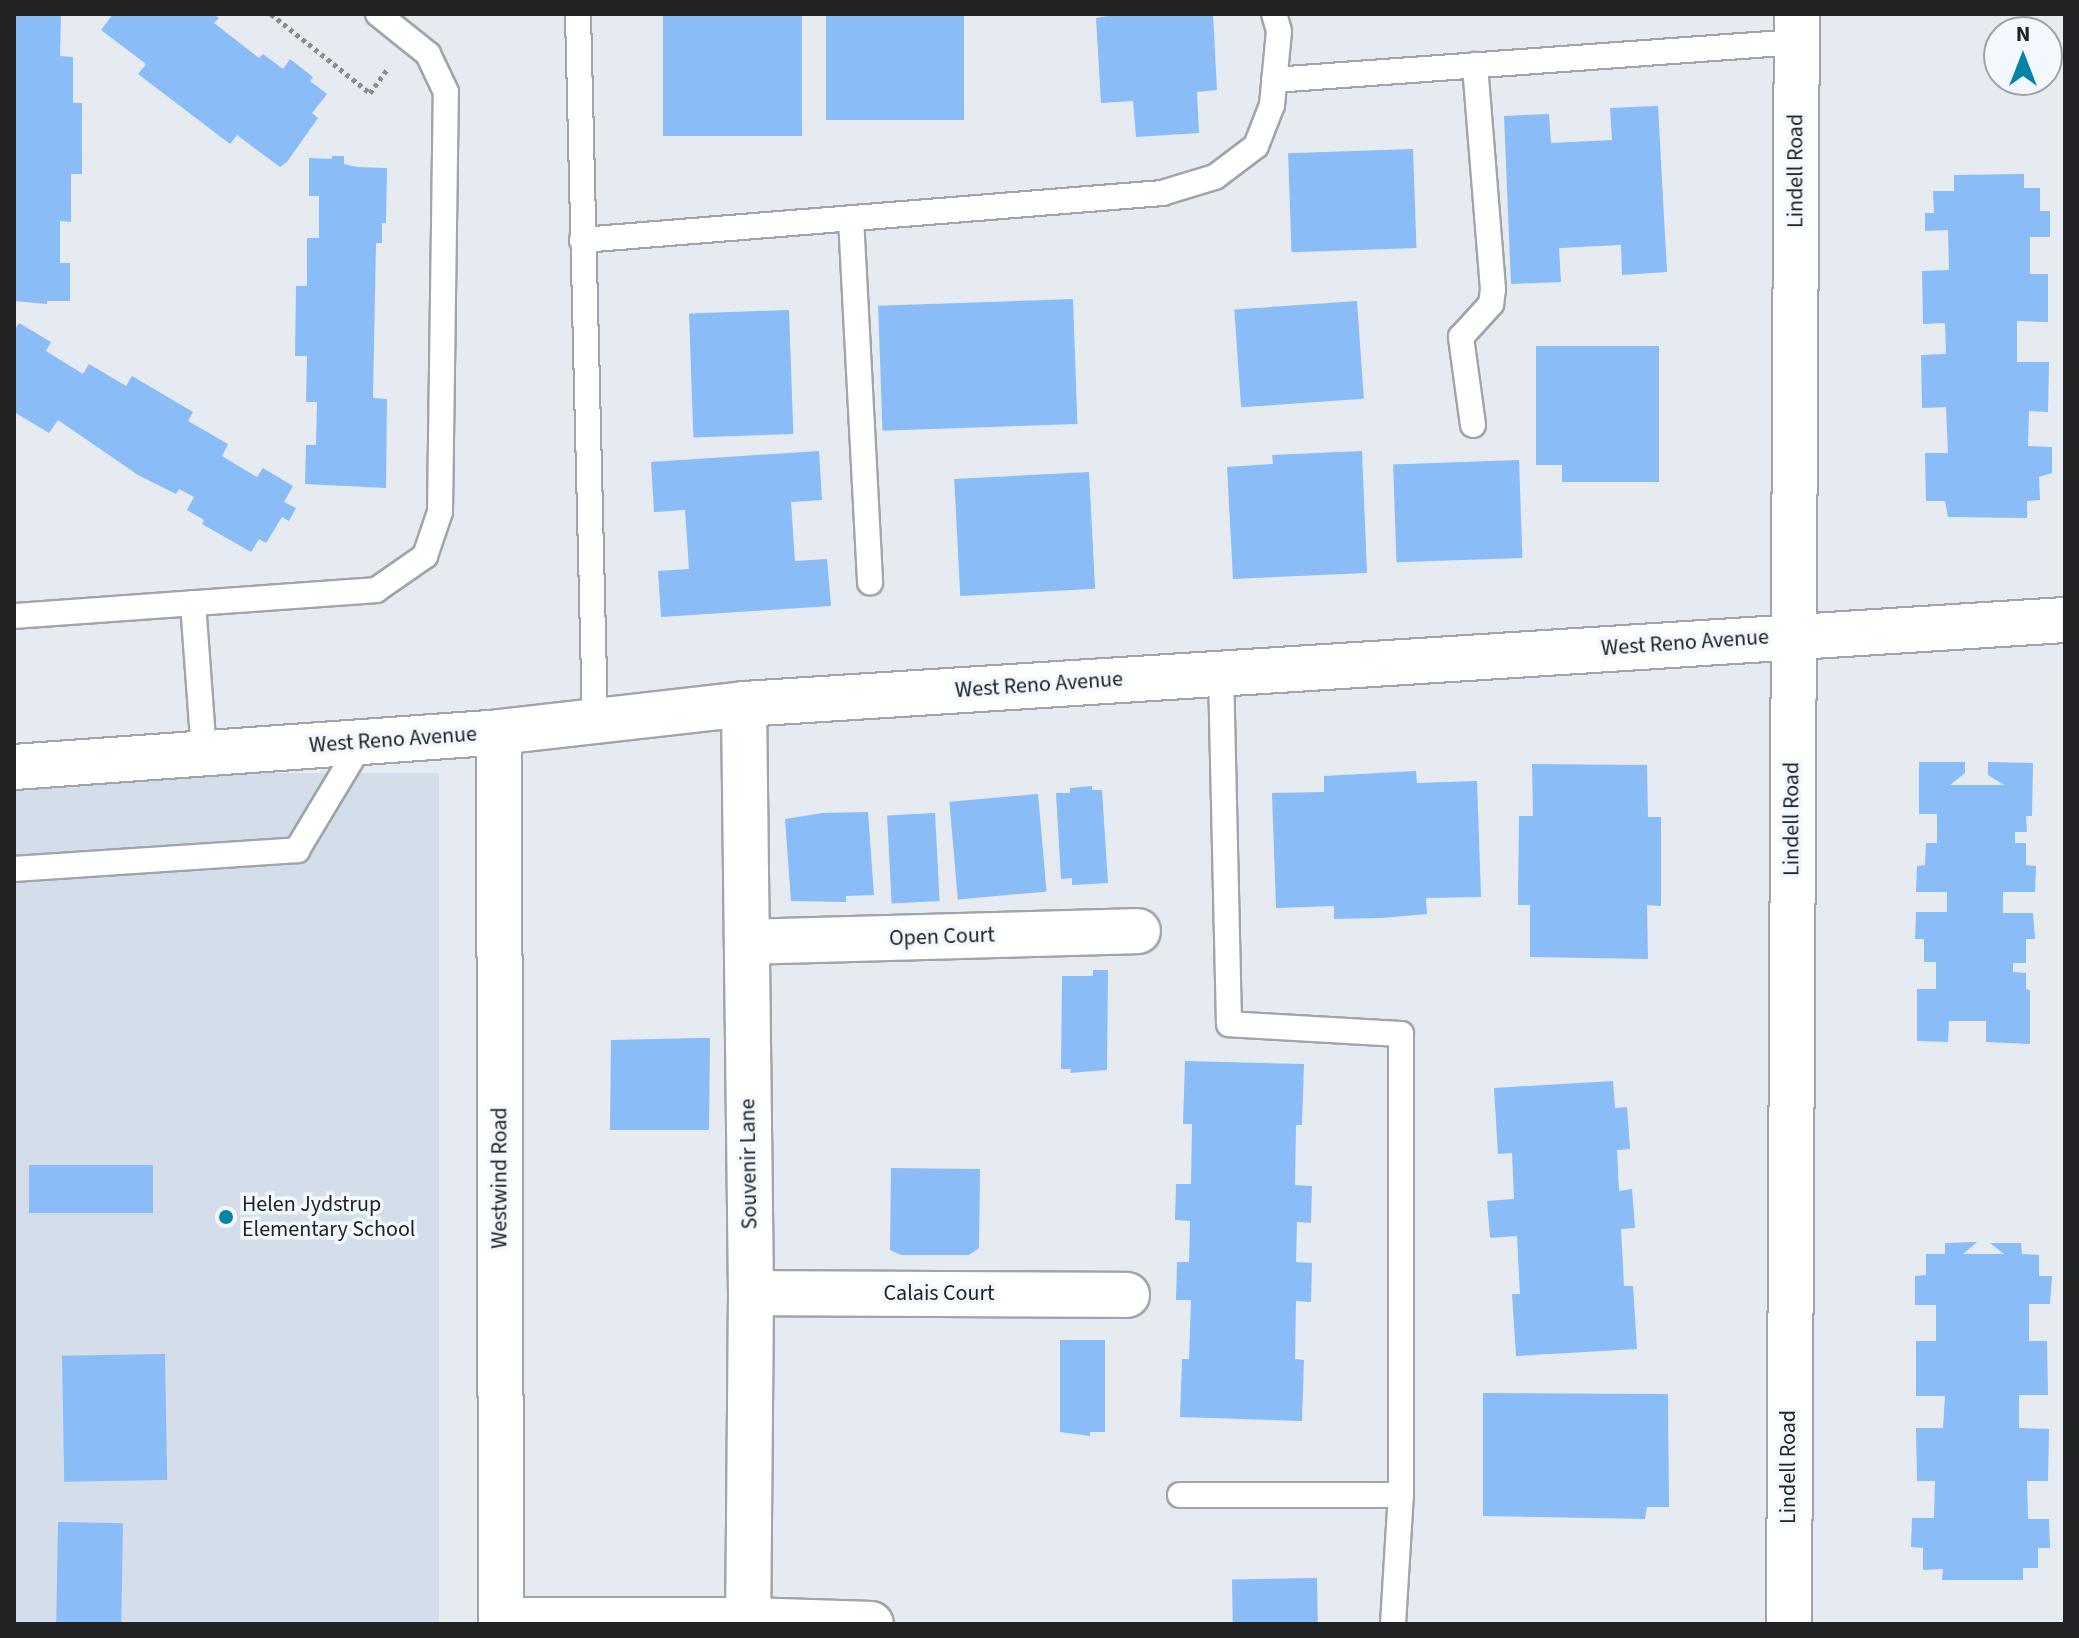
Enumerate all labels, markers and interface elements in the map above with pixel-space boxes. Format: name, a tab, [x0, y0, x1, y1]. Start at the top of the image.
north arrow	[1983, 16, 2063, 96]
text: N	[2016, 18, 2030, 50]
street label: Lindell Road	[1783, 114, 1809, 228]
street label: West Reno Avenue	[1600, 624, 1770, 662]
street label: West Reno Avenue	[954, 666, 1124, 704]
street label: West Reno Avenue	[308, 721, 478, 759]
street label: Lindell Road	[1779, 762, 1805, 876]
street label: Open Court	[889, 922, 995, 952]
street label: Souvenir Lane	[735, 1098, 763, 1230]
street label: Westwind Road	[487, 1107, 513, 1249]
place label: Helen Jydstrup Elementary School	[242, 1191, 415, 1242]
marker: Helen Jydstrup Elementary School	[217, 1208, 235, 1226]
street label: Calais Court	[884, 1281, 994, 1307]
street label: Lindell Road	[1776, 1410, 1802, 1524]

